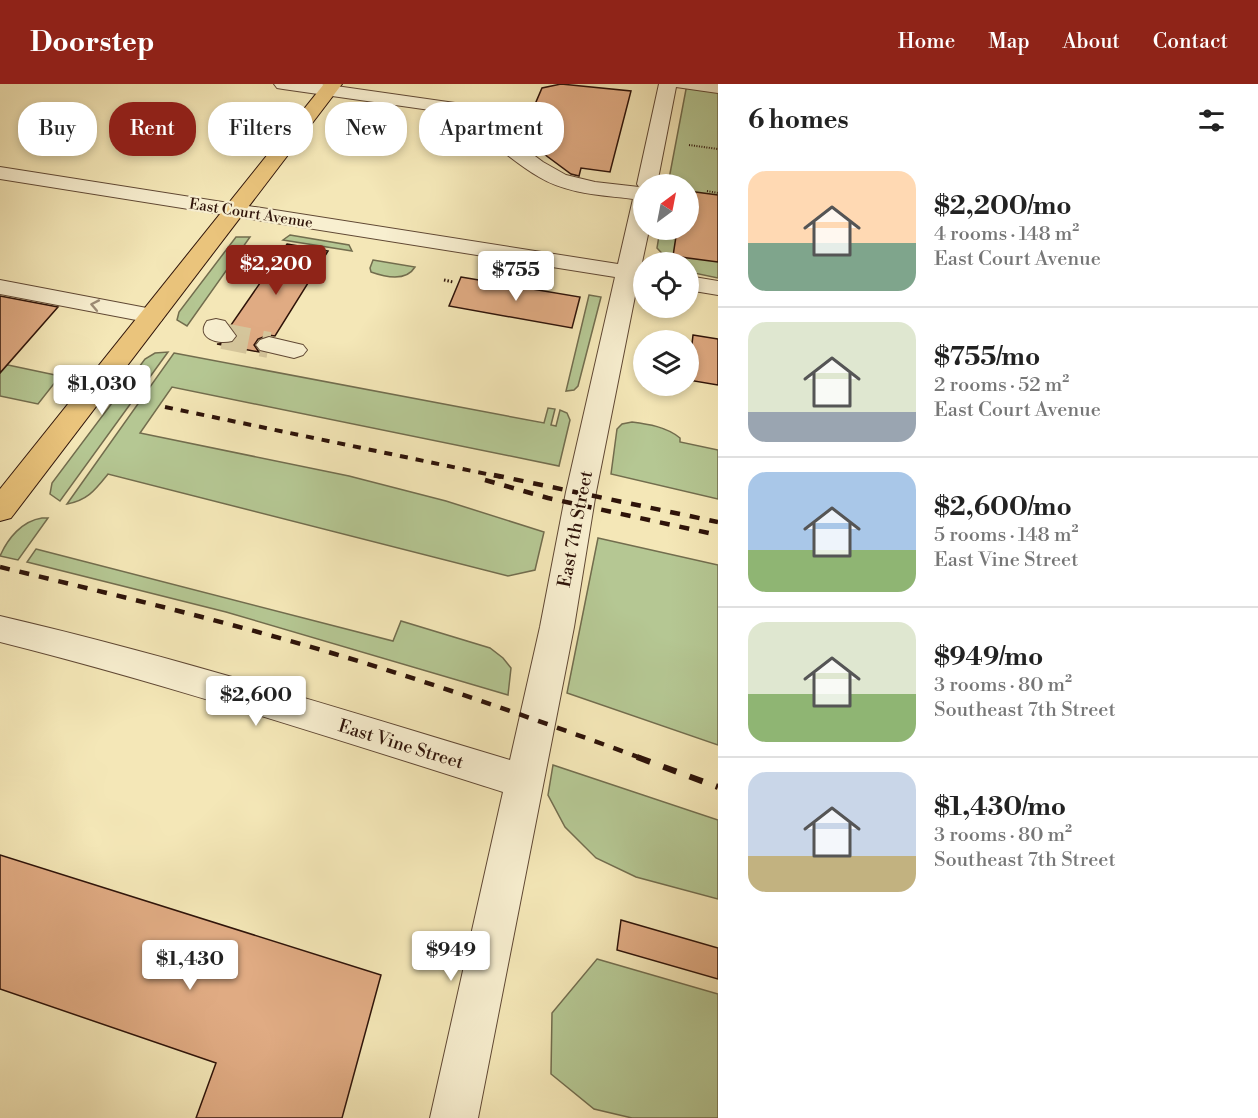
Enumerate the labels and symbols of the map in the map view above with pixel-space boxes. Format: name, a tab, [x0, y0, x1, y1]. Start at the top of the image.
north arrow	[633, 174, 699, 240]
street label: East Court Avenue	[188, 194, 314, 233]
pin: $2,200	[227, 245, 325, 296]
pin: $755	[480, 251, 552, 302]
one-way arrow	[90, 299, 100, 312]
pin: $1,030	[53, 365, 151, 416]
street label: East 7th Street	[553, 468, 598, 590]
pin: $2,600	[207, 676, 305, 727]
street label: East Vine Street	[335, 714, 467, 775]
pin: $949	[415, 931, 487, 982]
pin: $1,430	[141, 940, 239, 991]

